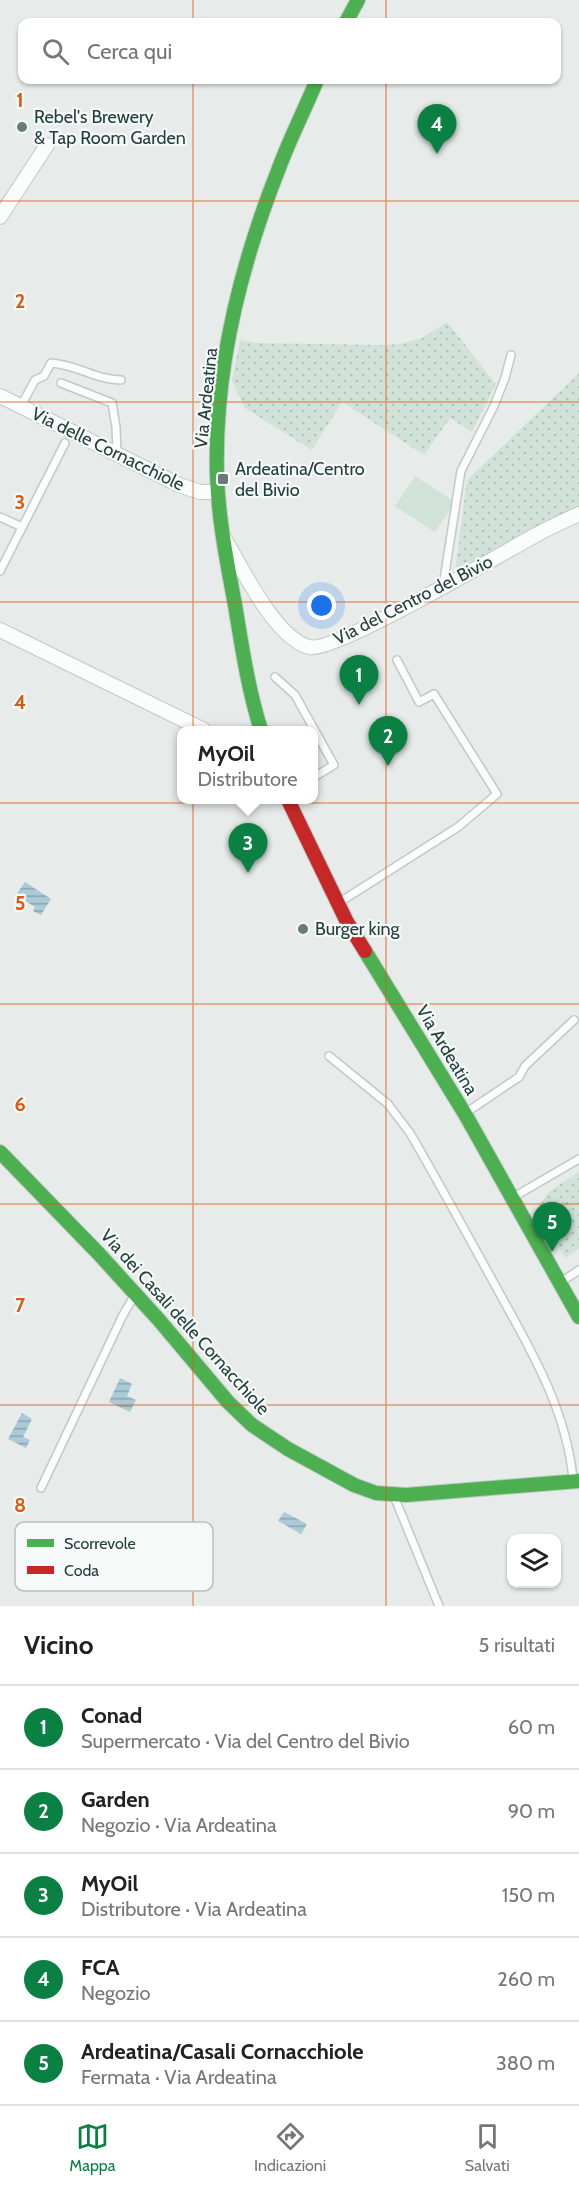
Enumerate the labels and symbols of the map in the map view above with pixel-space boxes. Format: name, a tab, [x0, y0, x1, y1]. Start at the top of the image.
text: 1	[16, 88, 24, 112]
pin: 4	[418, 104, 456, 154]
place label: Rebel's Brewery & Tap Room Garden	[34, 106, 186, 149]
marker: Rebel's Brewery & Tap Room Garden	[15, 120, 29, 134]
text: 2	[15, 289, 25, 313]
street label: Via Ardeatina	[190, 346, 222, 449]
street label: Via delle Cornacchiole	[28, 402, 188, 496]
place label: Ardeatina/Centro del Bivio	[235, 458, 365, 501]
marker: Ardeatina/Centro del Bivio	[216, 472, 230, 486]
text: 3	[15, 490, 25, 514]
street label: Via del Centro del Bivio	[330, 550, 496, 650]
your location	[307, 591, 336, 620]
pin: 1	[340, 656, 378, 705]
text: 4	[14, 690, 26, 714]
pin: 2	[368, 716, 408, 766]
pin: 3	[228, 824, 268, 873]
text: 5	[15, 891, 25, 915]
place label: Burger king	[315, 918, 401, 940]
marker: Burger king	[296, 922, 310, 936]
street label: Via Ardeatina	[412, 1001, 483, 1099]
text: 6	[14, 1092, 26, 1116]
pin: 5	[532, 1202, 572, 1252]
street label: Via dei Casali delle Cornacchiole	[96, 1225, 274, 1419]
text: 7	[15, 1293, 26, 1317]
text: 8	[14, 1493, 26, 1517]
legend	[15, 1522, 213, 1591]
text: Scorrevole	[64, 1534, 136, 1553]
text: Coda	[64, 1561, 99, 1580]

